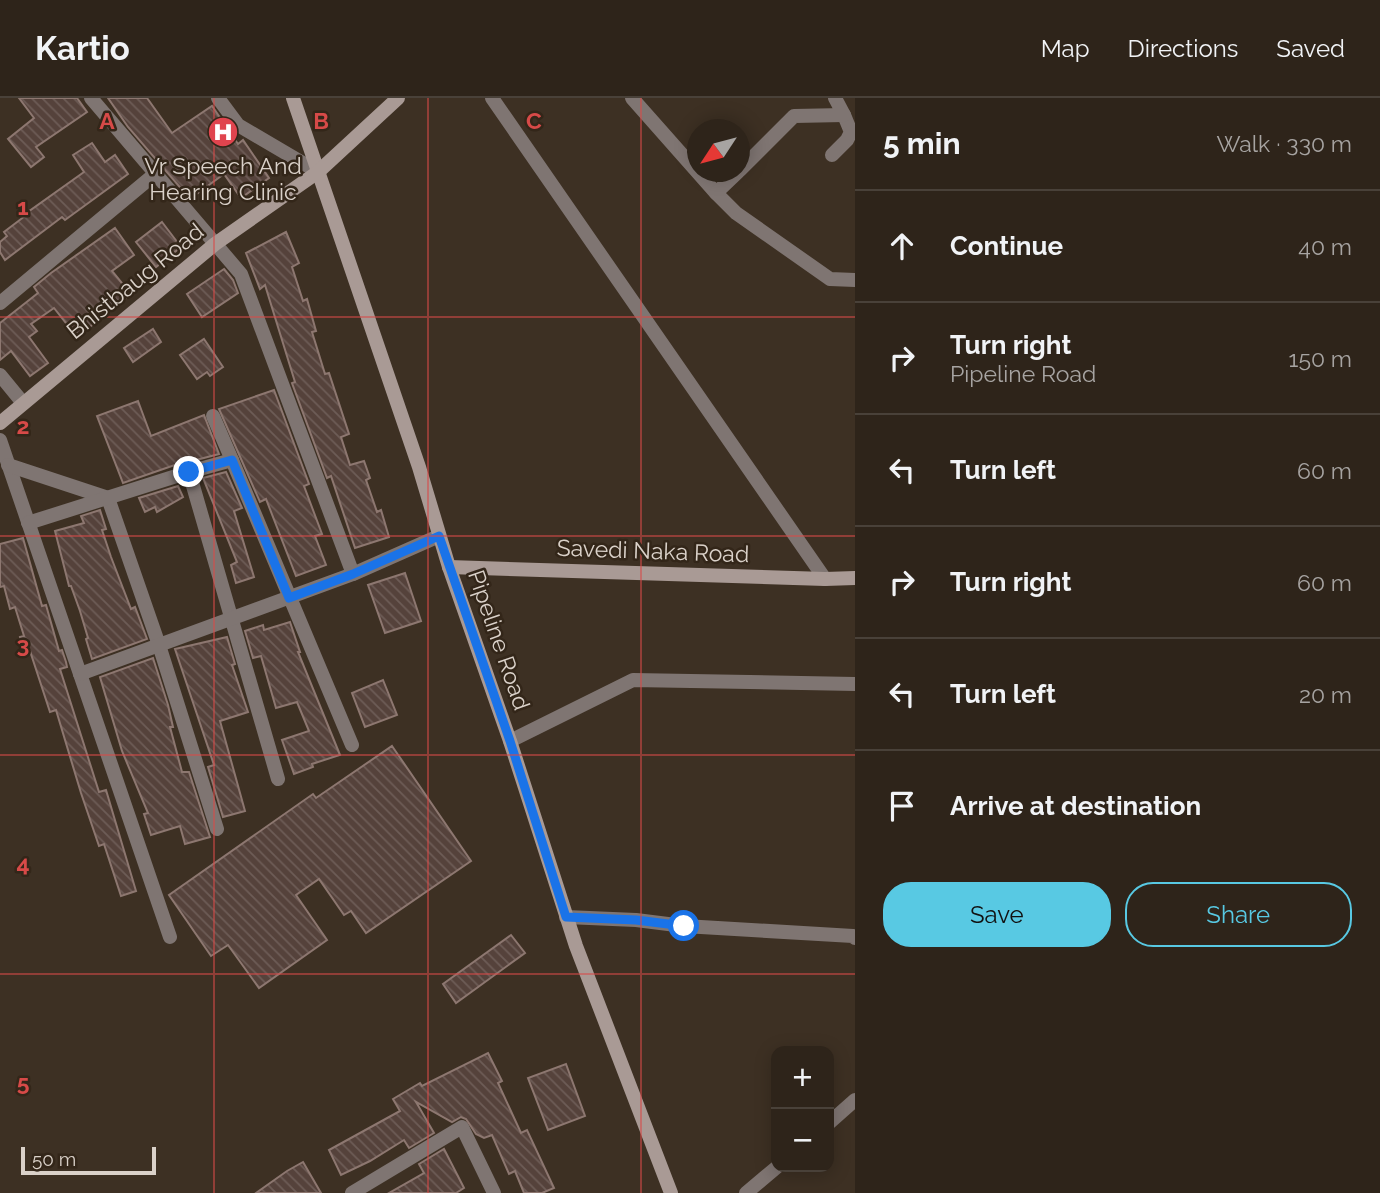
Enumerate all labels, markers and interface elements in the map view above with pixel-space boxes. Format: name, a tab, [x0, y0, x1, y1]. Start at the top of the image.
text: Kartio	[35, 29, 130, 68]
text: Map	[1041, 34, 1090, 63]
text: Directions	[1128, 34, 1238, 63]
text: Saved	[1276, 34, 1345, 63]
text: A	[99, 107, 115, 134]
text: B	[313, 107, 329, 134]
text: C	[526, 107, 542, 134]
hospital icon: Vr Speech And Hearing Clinic	[206, 115, 240, 149]
north arrow	[687, 119, 750, 182]
text: 5 min	[883, 126, 961, 161]
text: Walk · 330 m	[1216, 130, 1352, 157]
place label: Vr Speech And Hearing Clinic	[144, 152, 302, 205]
text: 1	[17, 193, 29, 220]
street label: Bhistbaug Road	[61, 217, 209, 344]
icon: ahead	[883, 227, 921, 265]
text: Continue	[950, 231, 1063, 261]
text: 40 m	[1298, 233, 1352, 260]
text: Turn right	[950, 330, 1071, 360]
icon: right	[883, 339, 921, 377]
text: 150 m	[1289, 345, 1352, 372]
text: Pipeline Road	[950, 360, 1096, 387]
text: 2	[17, 412, 29, 439]
icon: left	[883, 451, 921, 489]
text: Turn left	[950, 455, 1056, 485]
route end	[173, 456, 204, 487]
text: 60 m	[1297, 457, 1352, 484]
street label: Savedi Naka Road	[556, 534, 750, 567]
icon: right	[883, 563, 921, 601]
street label: Pipeline Road	[463, 566, 536, 713]
text: Turn right	[950, 567, 1071, 597]
text: 60 m	[1297, 569, 1352, 596]
text: 3	[17, 631, 29, 658]
icon: left	[883, 675, 921, 713]
text: Turn left	[950, 679, 1056, 709]
text: 20 m	[1299, 681, 1352, 708]
icon: arrive	[883, 787, 921, 825]
text: Arrive at destination	[950, 791, 1201, 821]
text: 4	[16, 850, 30, 877]
button: Save	[883, 882, 1111, 947]
button: Share	[1125, 882, 1352, 947]
route start	[668, 910, 699, 941]
map controls	[771, 1046, 834, 1172]
button: +	[771, 1046, 834, 1109]
text: 5	[17, 1069, 30, 1096]
button: −	[771, 1109, 834, 1172]
scale bar	[21, 1144, 156, 1176]
text: 50 m	[32, 1148, 76, 1170]

